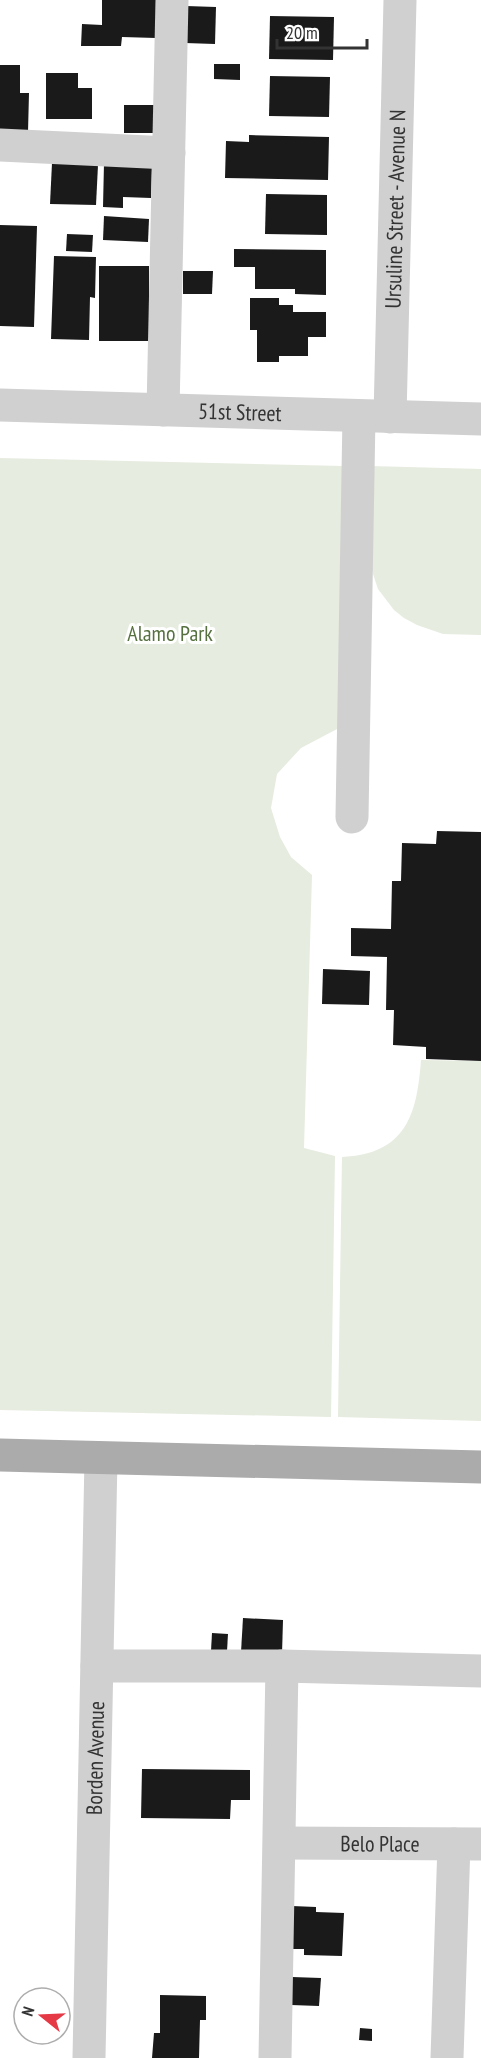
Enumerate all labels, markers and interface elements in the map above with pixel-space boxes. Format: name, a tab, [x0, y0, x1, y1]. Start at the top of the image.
scale bar	[277, 12, 367, 50]
text: 20 m	[286, 21, 318, 44]
street label: Ursuline Street - Avenue N	[379, 109, 411, 309]
street label: 51st Street	[198, 397, 282, 427]
park label: Alamo Park	[127, 619, 213, 647]
street label: Borden Avenue	[80, 1701, 110, 1815]
street label: Belo Place	[340, 1829, 420, 1858]
north arrow	[12, 1986, 72, 2046]
text: N	[17, 2004, 39, 2019]

